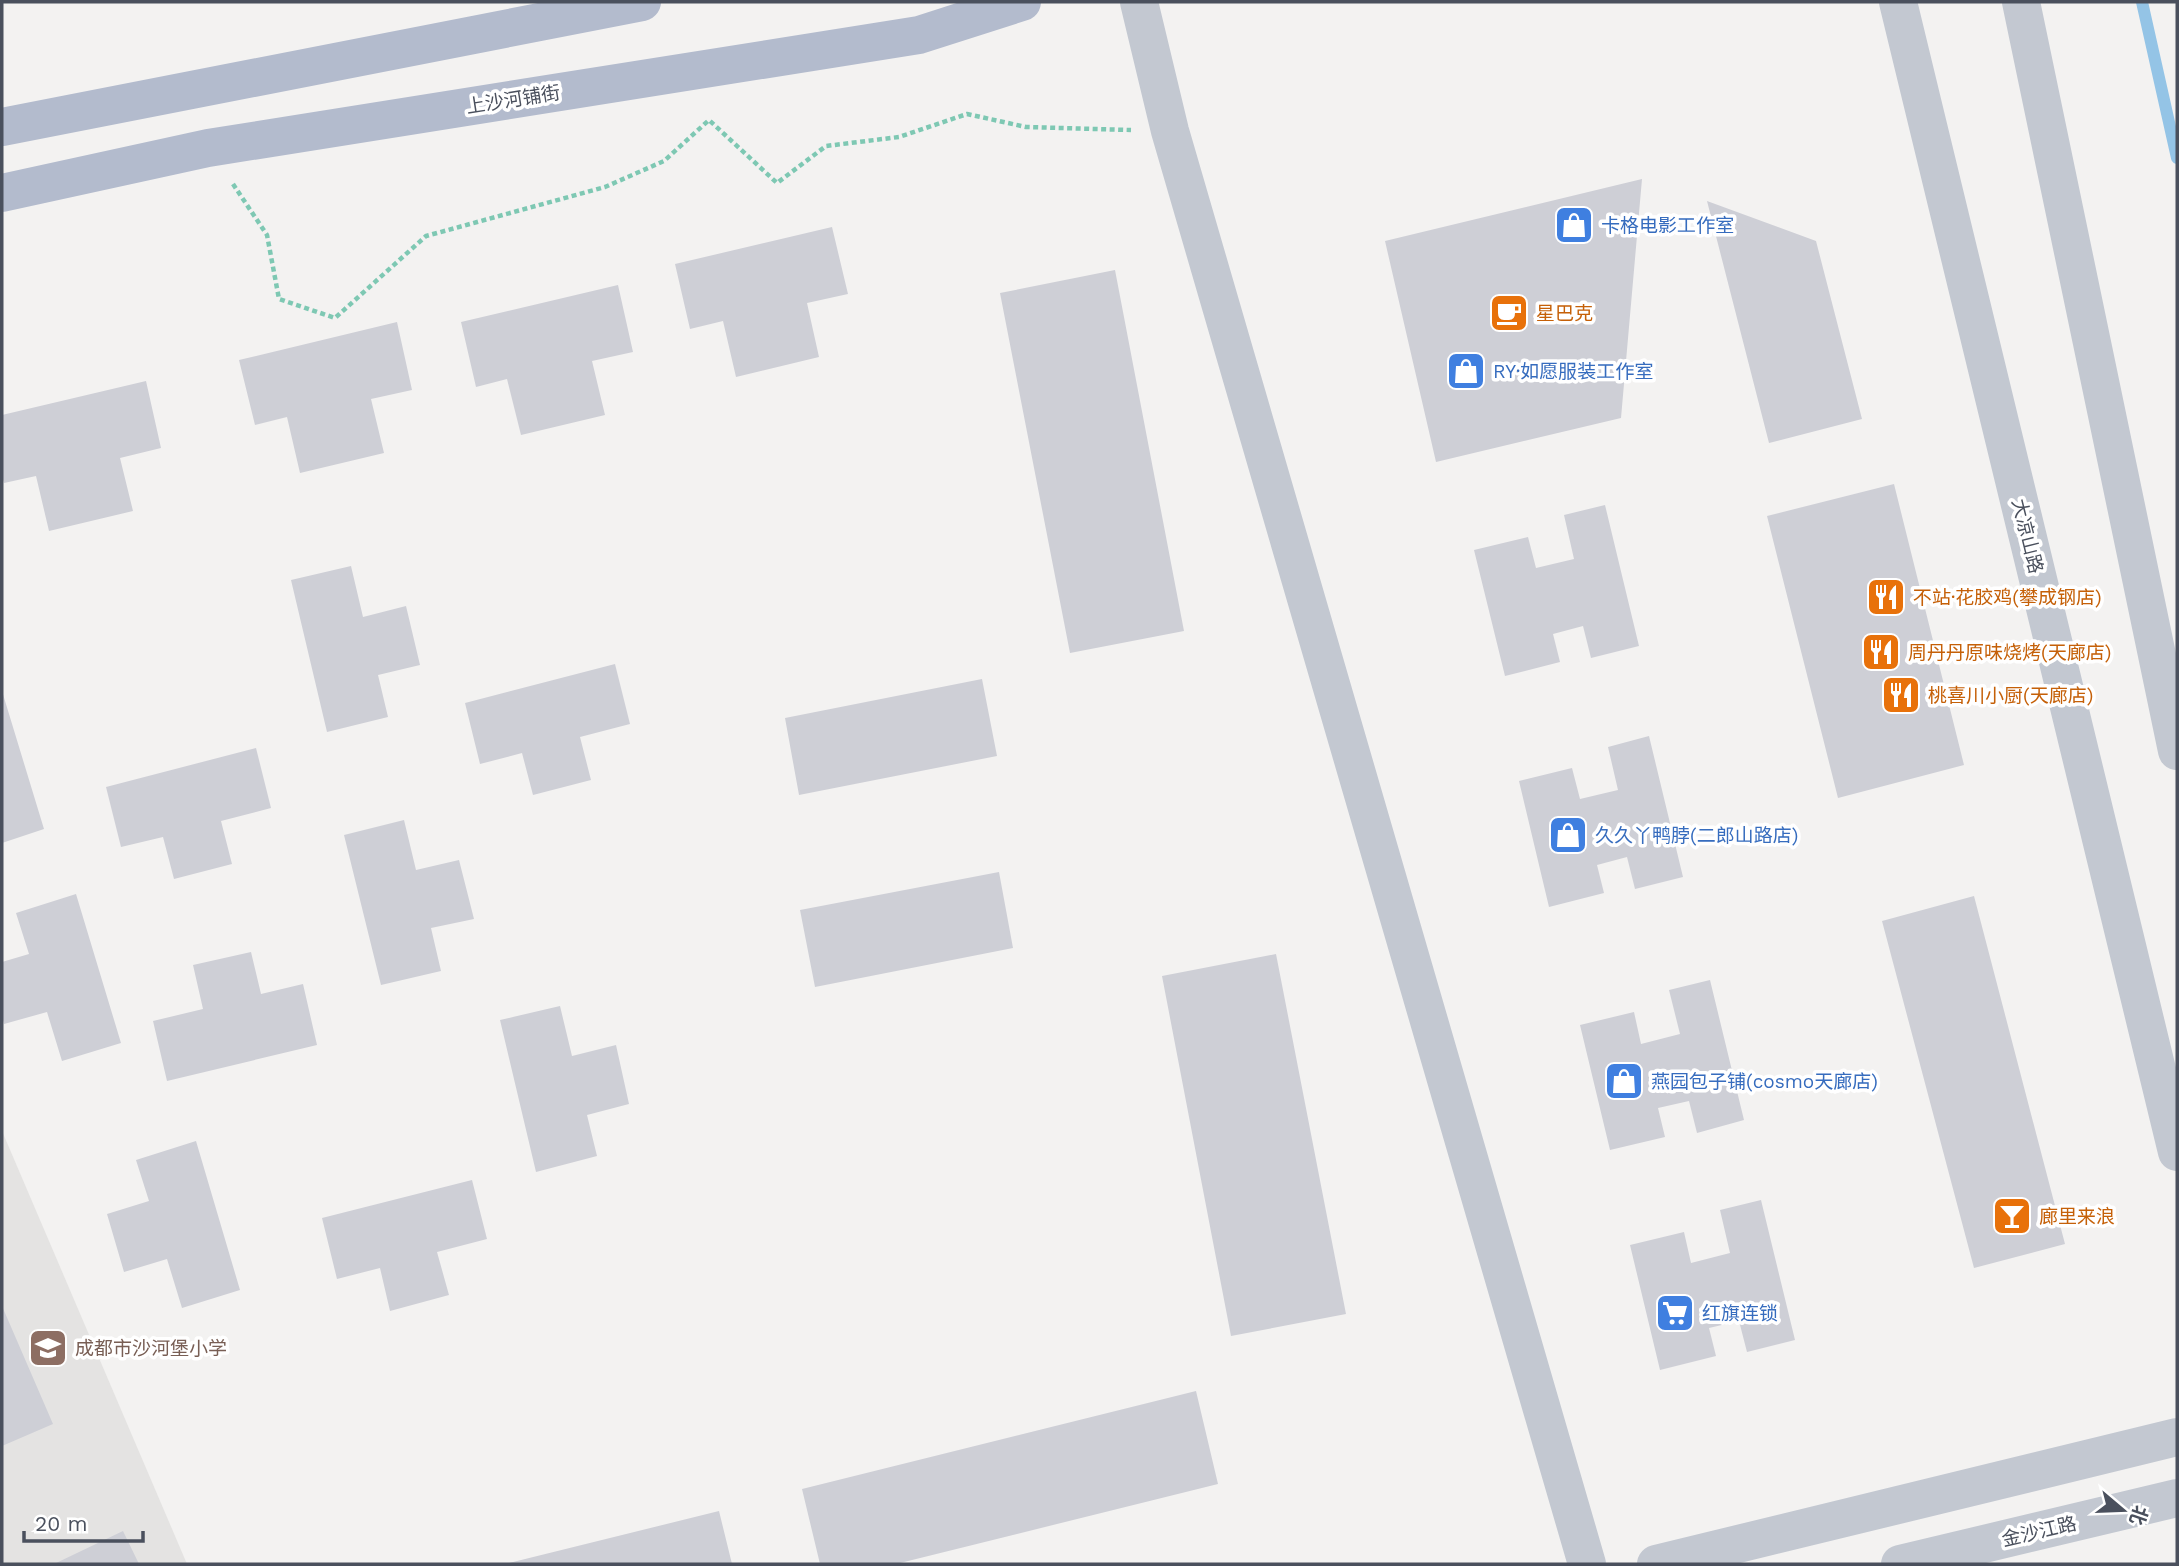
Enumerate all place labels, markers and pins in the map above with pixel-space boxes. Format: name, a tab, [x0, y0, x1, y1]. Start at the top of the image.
shop icon: 卡格电影工作室	[1553, 204, 1595, 246]
place label: 卡格电影工作室	[1601, 214, 1734, 237]
cafe icon: 星巴克	[1488, 292, 1530, 334]
place label: 星巴克	[1536, 302, 1593, 325]
shop icon: RY·如愿服装工作室	[1445, 350, 1487, 392]
place label: RY·如愿服装工作室	[1493, 360, 1653, 383]
restaurant icon: 不站·花胶鸡(攀成钢店)	[1865, 576, 1907, 618]
place label: 不站·花胶鸡(攀成钢店)	[1913, 586, 2102, 609]
restaurant icon: 周丹丹原味烧烤(天廊店)	[1860, 631, 1902, 673]
place label: 周丹丹原味烧烤(天廊店)	[1908, 641, 2111, 664]
restaurant icon: 桃喜川小厨(天廊店)	[1880, 674, 1922, 716]
place label: 桃喜川小厨(天廊店)	[1928, 684, 2093, 707]
shop icon: 久久丫鸭脖(二郎山路店)	[1547, 814, 1589, 856]
place label: 久久丫鸭脖(二郎山路店)	[1595, 824, 1798, 847]
shop icon: 燕园包子铺(cosmo天廊店)	[1603, 1060, 1645, 1102]
place label: 燕园包子铺(cosmo天廊店)	[1651, 1070, 1878, 1093]
bar icon: 廊里来浪	[1991, 1195, 2033, 1237]
place label: 廊里来浪	[2039, 1205, 2115, 1228]
supermarket icon: 红旗连锁	[1654, 1292, 1696, 1334]
place label: 红旗连锁	[1702, 1302, 1778, 1325]
school or university icon: 成都市沙河堡小学	[27, 1327, 69, 1369]
place label: 成都市沙河堡小学	[75, 1337, 227, 1360]

